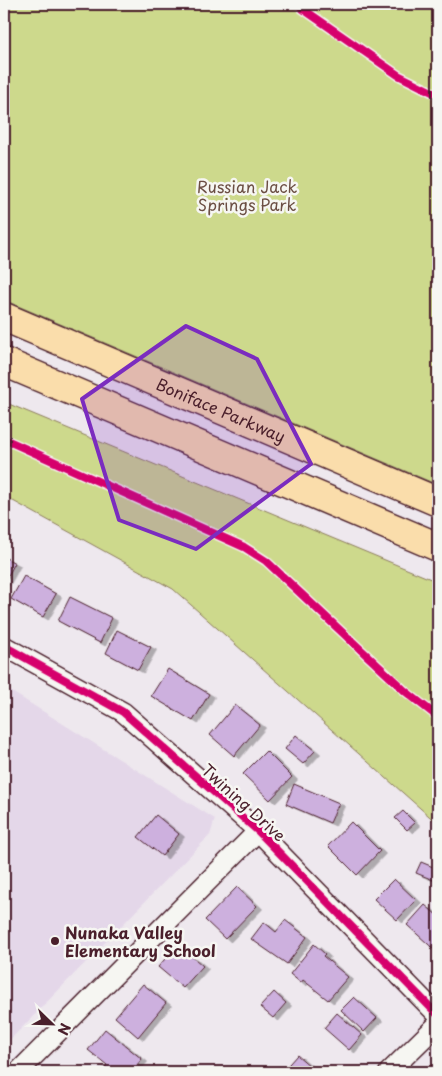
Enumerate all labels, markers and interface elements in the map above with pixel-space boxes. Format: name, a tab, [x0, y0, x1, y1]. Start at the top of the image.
park label: Russian Jack Springs Park	[197, 174, 297, 216]
street label: Boniface Parkway	[153, 371, 290, 448]
street label: Twining Drive	[197, 758, 291, 846]
place label: Nunaka Valley Elementary School	[65, 920, 216, 962]
marker: Nunaka Valley Elementary School	[49, 935, 61, 947]
north arrow	[28, 998, 78, 1048]
text: N	[53, 1020, 76, 1038]

